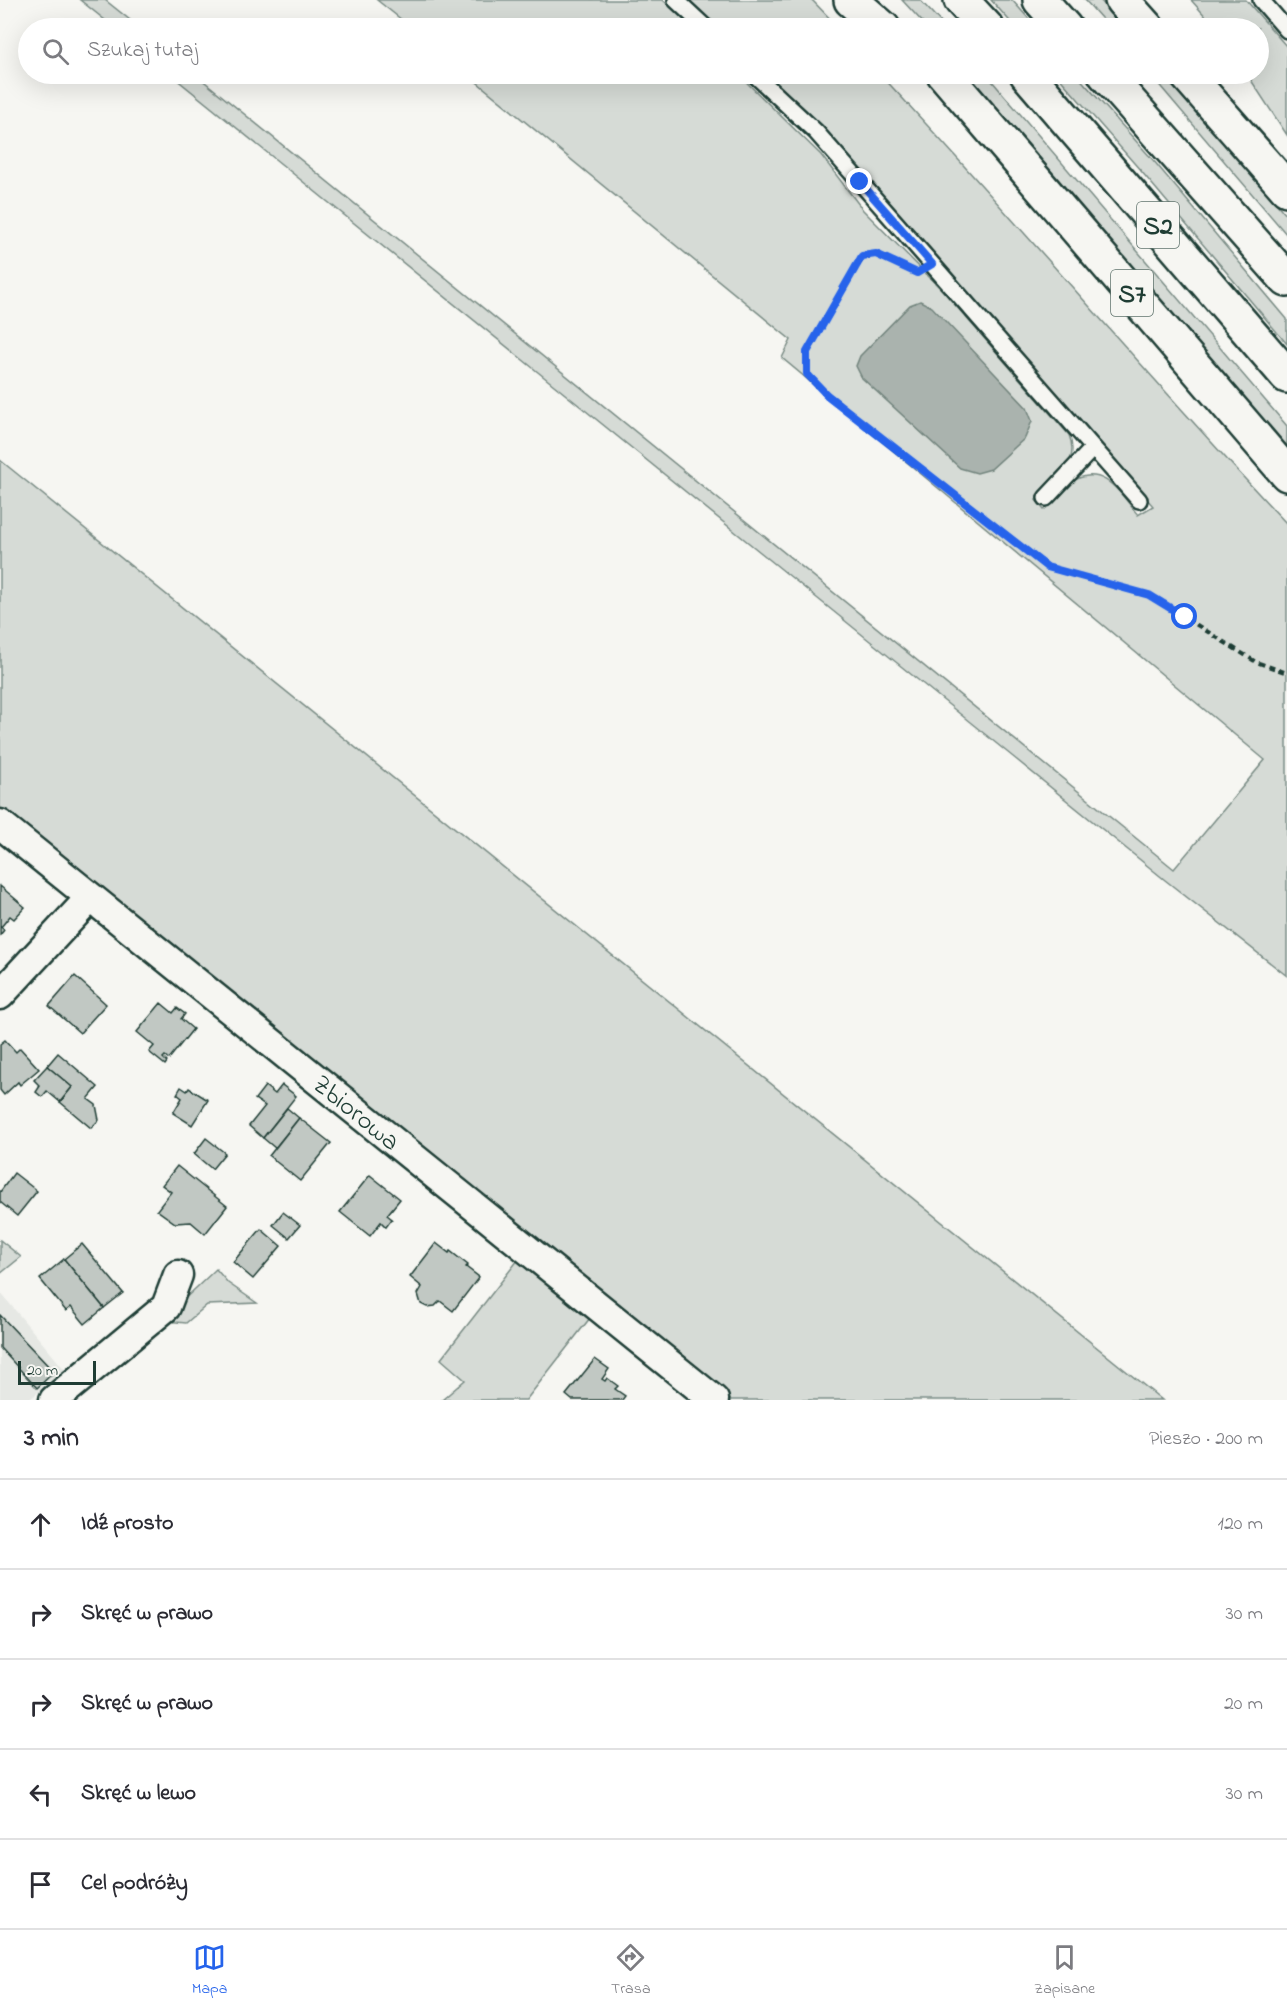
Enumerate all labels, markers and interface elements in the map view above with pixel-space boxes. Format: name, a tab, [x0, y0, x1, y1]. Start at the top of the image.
search box	[18, 18, 1269, 84]
icon: search	[39, 35, 72, 68]
text: Szukaj tutaj	[87, 35, 198, 67]
route end	[846, 168, 872, 194]
road number: S2	[1137, 202, 1179, 248]
road number: S7	[1111, 270, 1153, 316]
route start	[1171, 603, 1197, 629]
street label: Zbiorowa	[303, 1066, 408, 1162]
scale bar	[18, 1358, 96, 1386]
text: 20 m	[27, 1359, 58, 1383]
text: 3 min	[24, 1420, 79, 1458]
text: Pieszo · 200 m	[1149, 1425, 1263, 1454]
icon: ahead	[24, 1508, 57, 1541]
text: Idź prosto	[81, 1508, 174, 1540]
text: 120 m	[1218, 1510, 1263, 1539]
icon: right	[24, 1598, 57, 1631]
text: Skręć w prawo	[81, 1598, 213, 1630]
text: 30 m	[1226, 1600, 1263, 1629]
icon: right	[24, 1688, 57, 1721]
text: Skręć w prawo	[81, 1688, 213, 1720]
text: 20 m	[1224, 1690, 1263, 1719]
icon: left	[24, 1778, 57, 1811]
text: Skręć w lewo	[81, 1778, 196, 1810]
text: 30 m	[1226, 1780, 1263, 1809]
icon: arrive	[24, 1868, 57, 1901]
text: Cel podróży	[81, 1868, 188, 1900]
tab: Mapa	[192, 1941, 227, 2001]
tab: Trasa	[611, 1941, 651, 2001]
tab: Zapisane	[1034, 1941, 1095, 2001]

